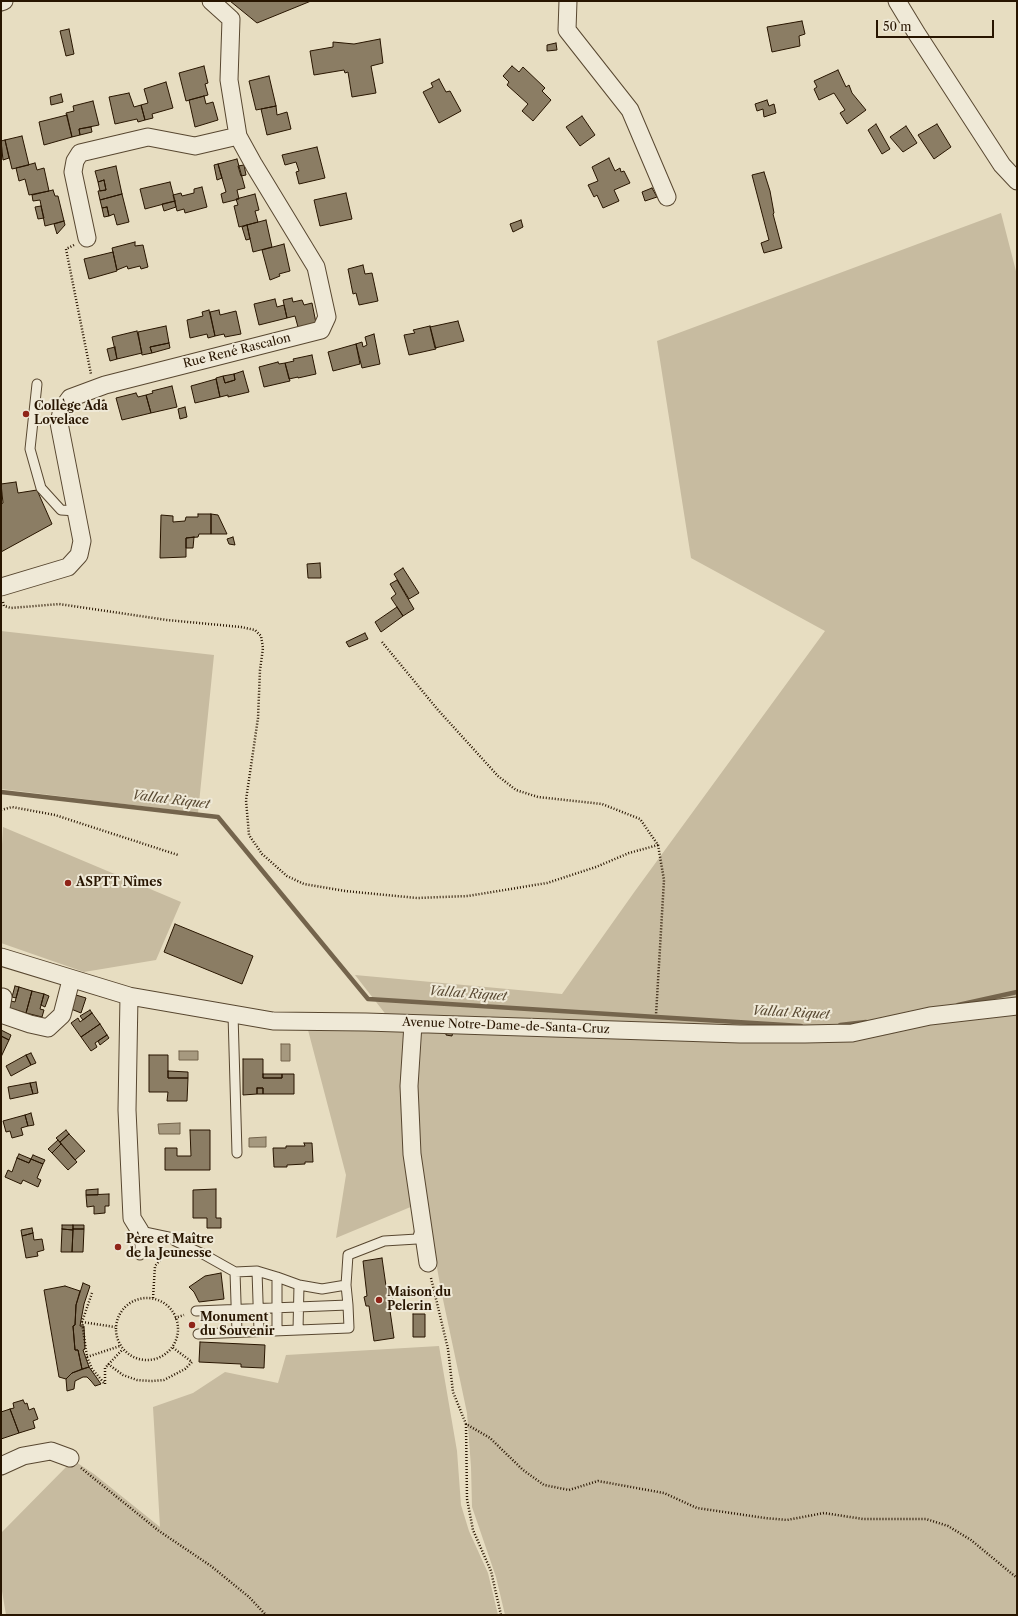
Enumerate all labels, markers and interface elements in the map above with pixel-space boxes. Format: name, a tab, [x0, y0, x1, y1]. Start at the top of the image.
scale bar	[878, 12, 996, 38]
text: 50 m	[883, 19, 912, 34]
street label: Rue René Rascalon	[182, 331, 292, 371]
place label: Collège Ada Lovelace	[34, 400, 108, 428]
marker: Collège Ada Lovelace	[21, 409, 31, 419]
water label: Vallat Riquet	[131, 788, 211, 812]
place label: ASPTT Nîmes	[76, 876, 162, 890]
marker: ASPTT Nîmes	[63, 878, 73, 888]
water label: Vallat Riquet	[429, 984, 507, 1004]
water label: Vallat Riquet	[752, 1003, 830, 1023]
street label: Avenue Notre-Dame-de-Santa-Cruz	[402, 1015, 610, 1037]
place label: Père et Maître de la Jeunesse	[126, 1233, 214, 1261]
marker: Père et Maître de la Jeunesse	[113, 1242, 123, 1252]
place label: Maison du Pelerin	[387, 1286, 451, 1314]
marker: Maison du Pelerin	[374, 1295, 384, 1305]
place label: Monument du Souvenir	[200, 1311, 275, 1339]
marker: Monument du Souvenir	[187, 1320, 197, 1330]

